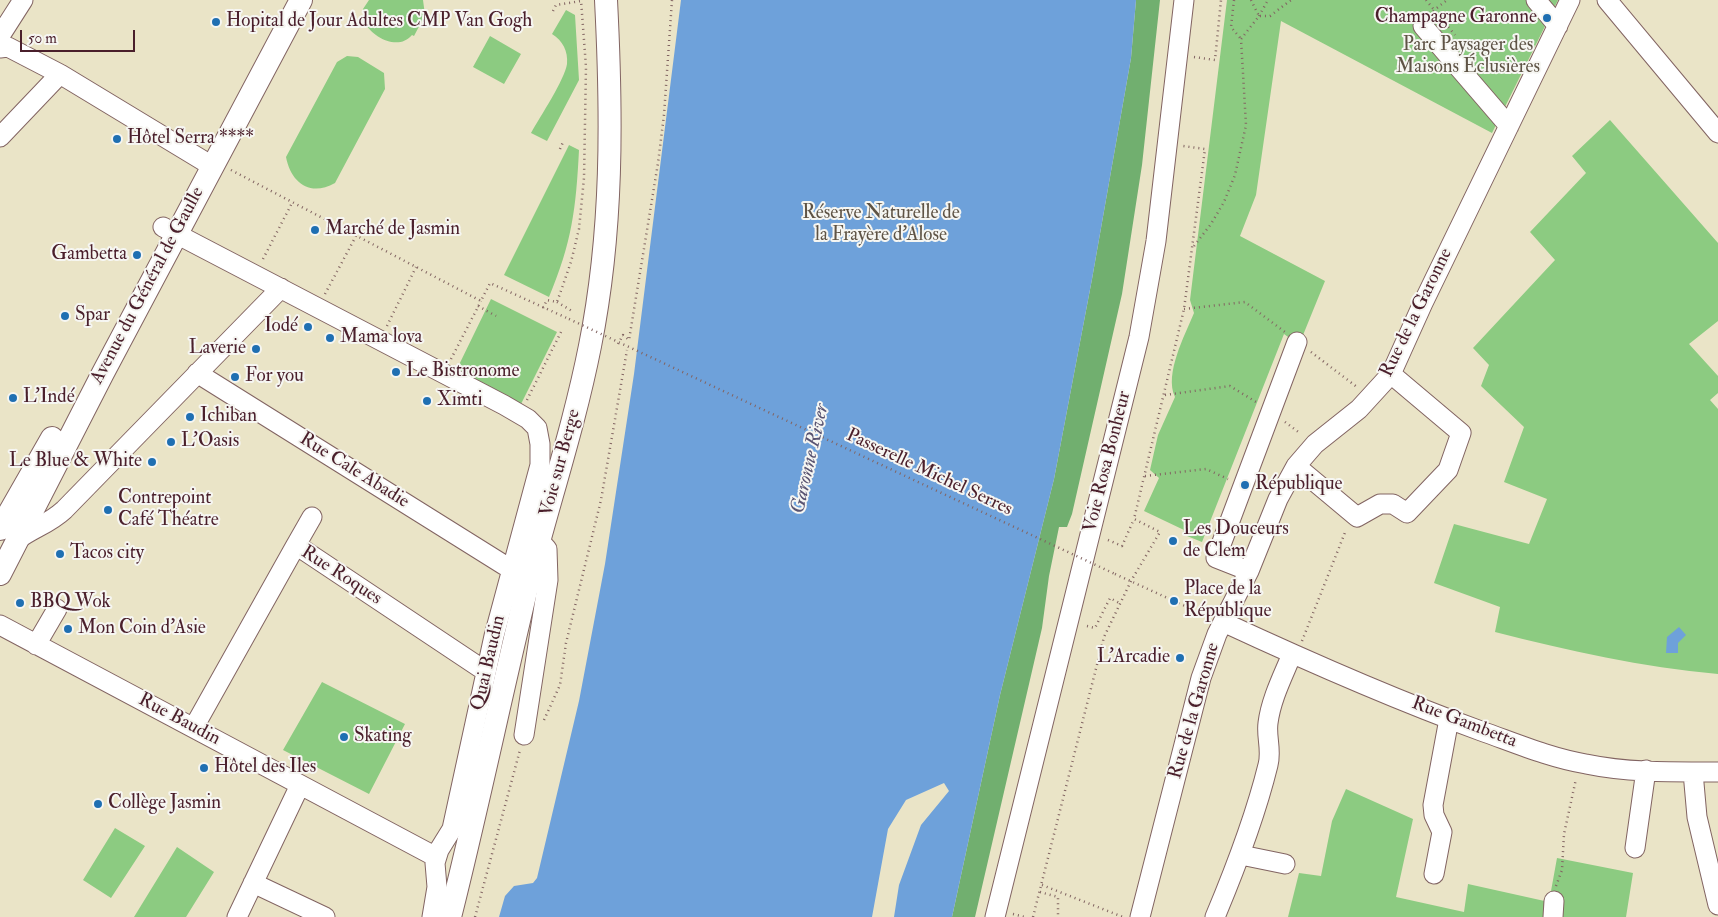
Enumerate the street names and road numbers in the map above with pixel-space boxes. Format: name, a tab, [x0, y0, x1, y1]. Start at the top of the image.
street label: Avenue du Général de Gaulle	[86, 183, 210, 389]
street label: Rue de la Garonne	[1376, 245, 1458, 381]
street label: Voie Rosa Bonheur	[1079, 389, 1137, 535]
street label: Voie sur Berge	[536, 407, 586, 519]
street label: Passerelle Michel Serres	[842, 424, 1016, 522]
street label: Rue Cale Abadie	[295, 428, 413, 514]
street label: Rue Roques	[296, 541, 386, 611]
street label: Quai Baudin	[467, 613, 511, 713]
street label: Rue de la Garonne	[1165, 640, 1225, 782]
street label: Rue Baudin	[134, 689, 224, 751]
street label: Rue Gambetta	[1408, 692, 1520, 754]

